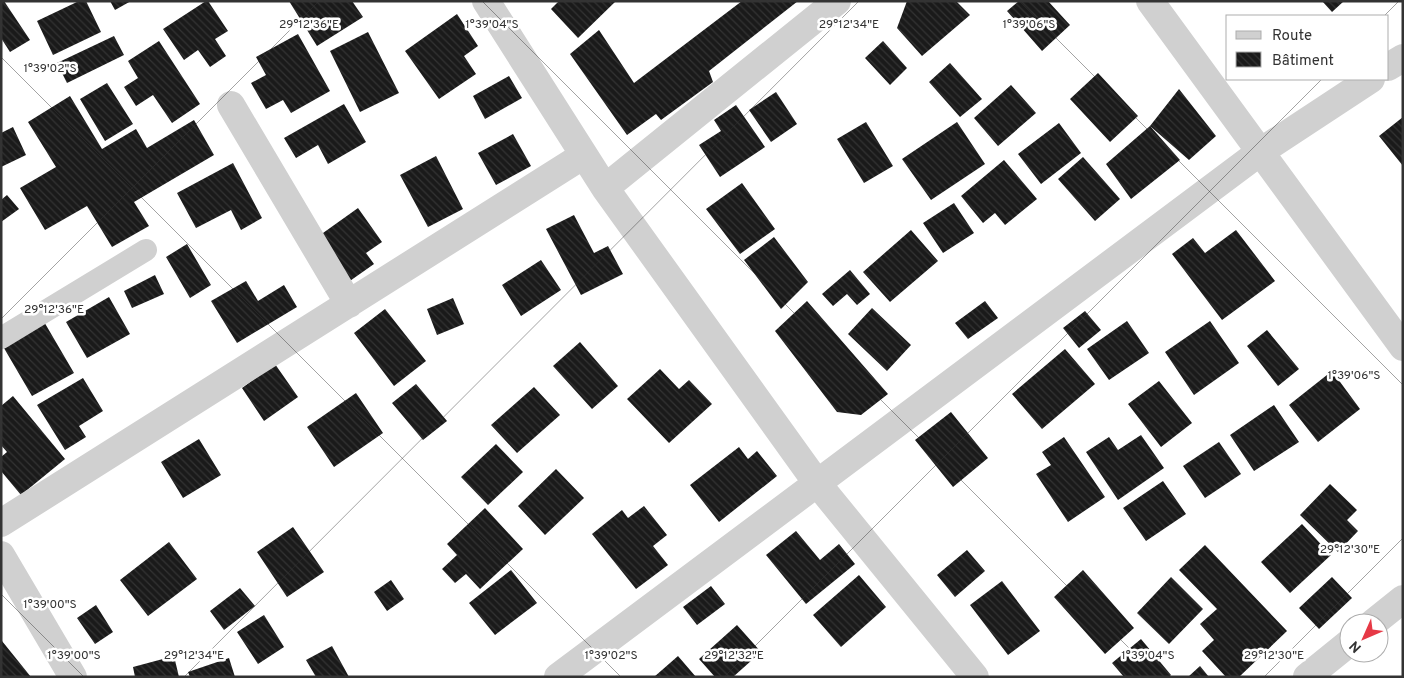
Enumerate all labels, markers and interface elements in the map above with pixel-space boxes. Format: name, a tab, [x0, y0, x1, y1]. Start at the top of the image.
legend	[1226, 15, 1389, 80]
text: 29°12'36"E	[279, 17, 339, 33]
text: 1°39'04"S	[465, 17, 519, 33]
text: 29°12'34"E	[819, 17, 879, 33]
text: 1°39'06"S	[1003, 17, 1056, 33]
text: Route	[1272, 27, 1312, 46]
text: Bâtiment	[1272, 52, 1334, 71]
text: 1°39'02"S	[23, 61, 77, 77]
text: 29°12'36"E	[24, 302, 84, 318]
text: 1°39'06"S	[1328, 368, 1381, 384]
text: 29°12'30"E	[1320, 542, 1380, 558]
text: 1°39'00"S	[23, 597, 77, 613]
north arrow	[1339, 613, 1389, 663]
text: N	[1346, 637, 1365, 656]
text: 1°39'00"S	[47, 648, 101, 664]
text: 29°12'34"E	[164, 648, 224, 664]
text: 1°39'02"S	[584, 648, 638, 664]
text: 29°12'32"E	[704, 648, 764, 664]
text: 1°39'04"S	[1121, 648, 1175, 664]
text: 29°12'30"E	[1244, 648, 1304, 664]

